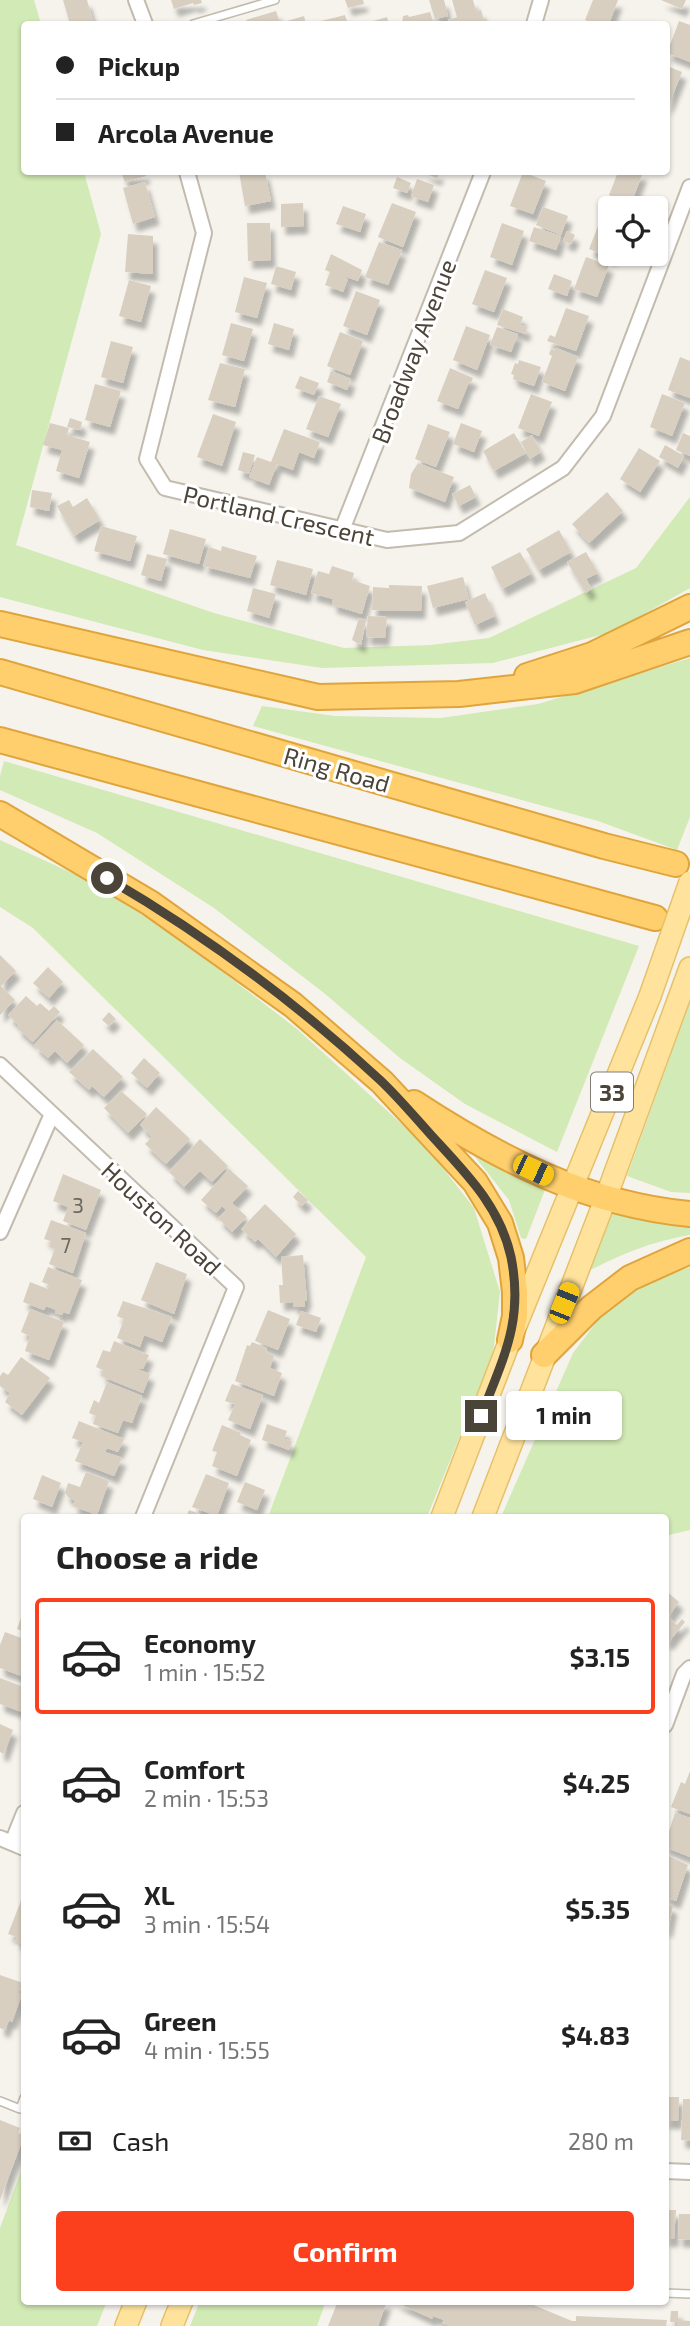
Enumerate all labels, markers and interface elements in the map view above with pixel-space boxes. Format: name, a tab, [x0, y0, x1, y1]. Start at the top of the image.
text: Pickup	[98, 50, 180, 81]
text: Arcola Avenue	[98, 117, 274, 148]
map controls	[598, 196, 668, 266]
button: locate	[598, 196, 668, 266]
street label: Broadway Avenue	[365, 255, 461, 447]
street label: Portland Crescent	[181, 479, 377, 551]
street label: Ring Road	[281, 740, 393, 798]
route start	[91, 862, 123, 894]
road number: 33	[591, 1072, 633, 1112]
car	[510, 1152, 557, 1188]
street label: Houston Road	[96, 1155, 228, 1281]
house number: 3	[72, 1192, 84, 1217]
house number: 7	[61, 1232, 72, 1257]
car	[547, 1280, 582, 1326]
callout: 1 min	[505, 1392, 621, 1440]
route end	[465, 1400, 497, 1432]
text: 1 min	[536, 1401, 592, 1429]
text: Choose a ride	[56, 1537, 259, 1575]
icon: car	[60, 1625, 123, 1688]
text: Economy	[144, 1627, 256, 1658]
text: $3.15	[569, 1641, 630, 1672]
text: 1 min · 15:52	[144, 1658, 265, 1686]
icon: car	[60, 1751, 123, 1814]
text: Comfort	[144, 1753, 245, 1784]
text: $4.25	[563, 1767, 630, 1798]
text: 2 min · 15:53	[144, 1784, 269, 1812]
icon: car	[60, 1877, 123, 1940]
text: XL	[144, 1879, 175, 1910]
text: $5.35	[565, 1893, 630, 1924]
text: 3 min · 15:54	[144, 1910, 270, 1938]
icon: car	[60, 2003, 123, 2066]
text: Green	[144, 2005, 217, 2036]
text: $4.83	[561, 2019, 630, 2050]
text: 4 min · 15:55	[144, 2036, 270, 2064]
icon: cash	[56, 2122, 94, 2160]
text: Cash	[112, 2125, 169, 2156]
text: 280 m	[568, 2127, 634, 2155]
button: Confirm	[56, 2211, 634, 2291]

